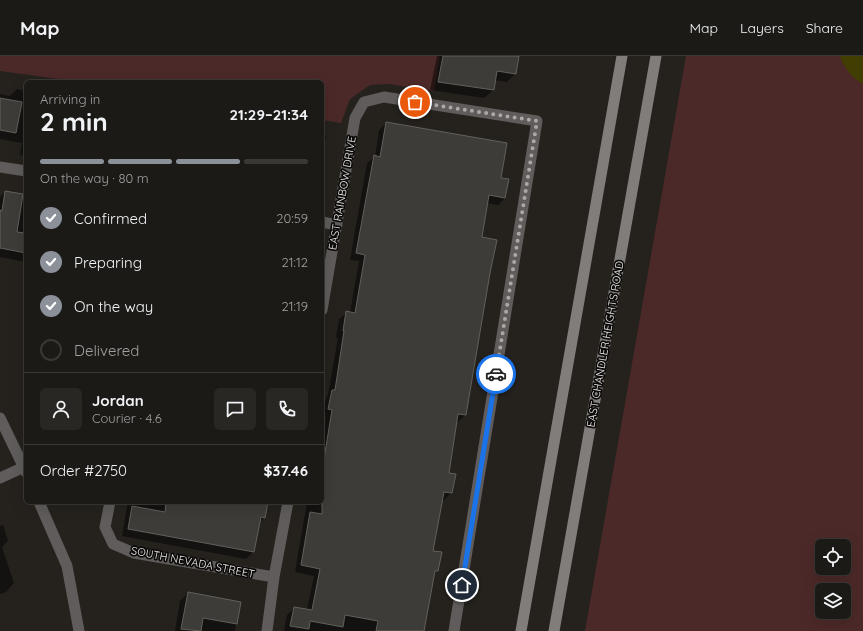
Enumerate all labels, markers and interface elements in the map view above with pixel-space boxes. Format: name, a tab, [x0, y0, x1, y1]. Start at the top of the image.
text: Map	[20, 16, 59, 40]
text: Map	[689, 19, 718, 37]
text: Layers	[740, 19, 784, 37]
text: Share	[806, 19, 843, 37]
pin	[398, 85, 432, 119]
text: Arriving in	[40, 91, 100, 107]
icon: bag	[404, 91, 426, 113]
text: 2 min	[40, 105, 108, 138]
text: 21:29–21:34	[229, 105, 308, 124]
street label: EAST RAINBOW DRIVE	[325, 135, 359, 251]
text: On the way · 80 m	[40, 170, 149, 186]
icon: check	[40, 207, 62, 229]
text: Confirmed	[74, 209, 147, 228]
text: 20:59	[276, 210, 308, 226]
icon: check	[40, 251, 62, 273]
text: Preparing	[74, 253, 142, 272]
text: 21:12	[282, 254, 308, 270]
street label: EAST CHANDLER HEIGHTS ROAD	[583, 260, 627, 428]
icon: check	[40, 295, 62, 317]
text: On the way	[74, 297, 153, 316]
text: 21:19	[281, 298, 308, 314]
text: Delivered	[74, 341, 139, 360]
courier	[476, 354, 516, 394]
icon: car	[485, 363, 507, 385]
button: person	[40, 388, 82, 430]
button: chat	[214, 388, 256, 430]
button: phone	[266, 388, 308, 430]
text: Jordan	[92, 391, 144, 410]
text: Courier · 4.6	[92, 410, 162, 426]
text: Order #2750	[40, 461, 127, 480]
text: $37.46	[263, 461, 308, 480]
map controls	[815, 539, 851, 619]
button: locate	[815, 539, 851, 575]
street label: SOUTH NEVADA STREET	[130, 543, 256, 581]
pin	[445, 568, 479, 602]
icon: home	[451, 574, 473, 596]
button: layers	[815, 583, 851, 619]

